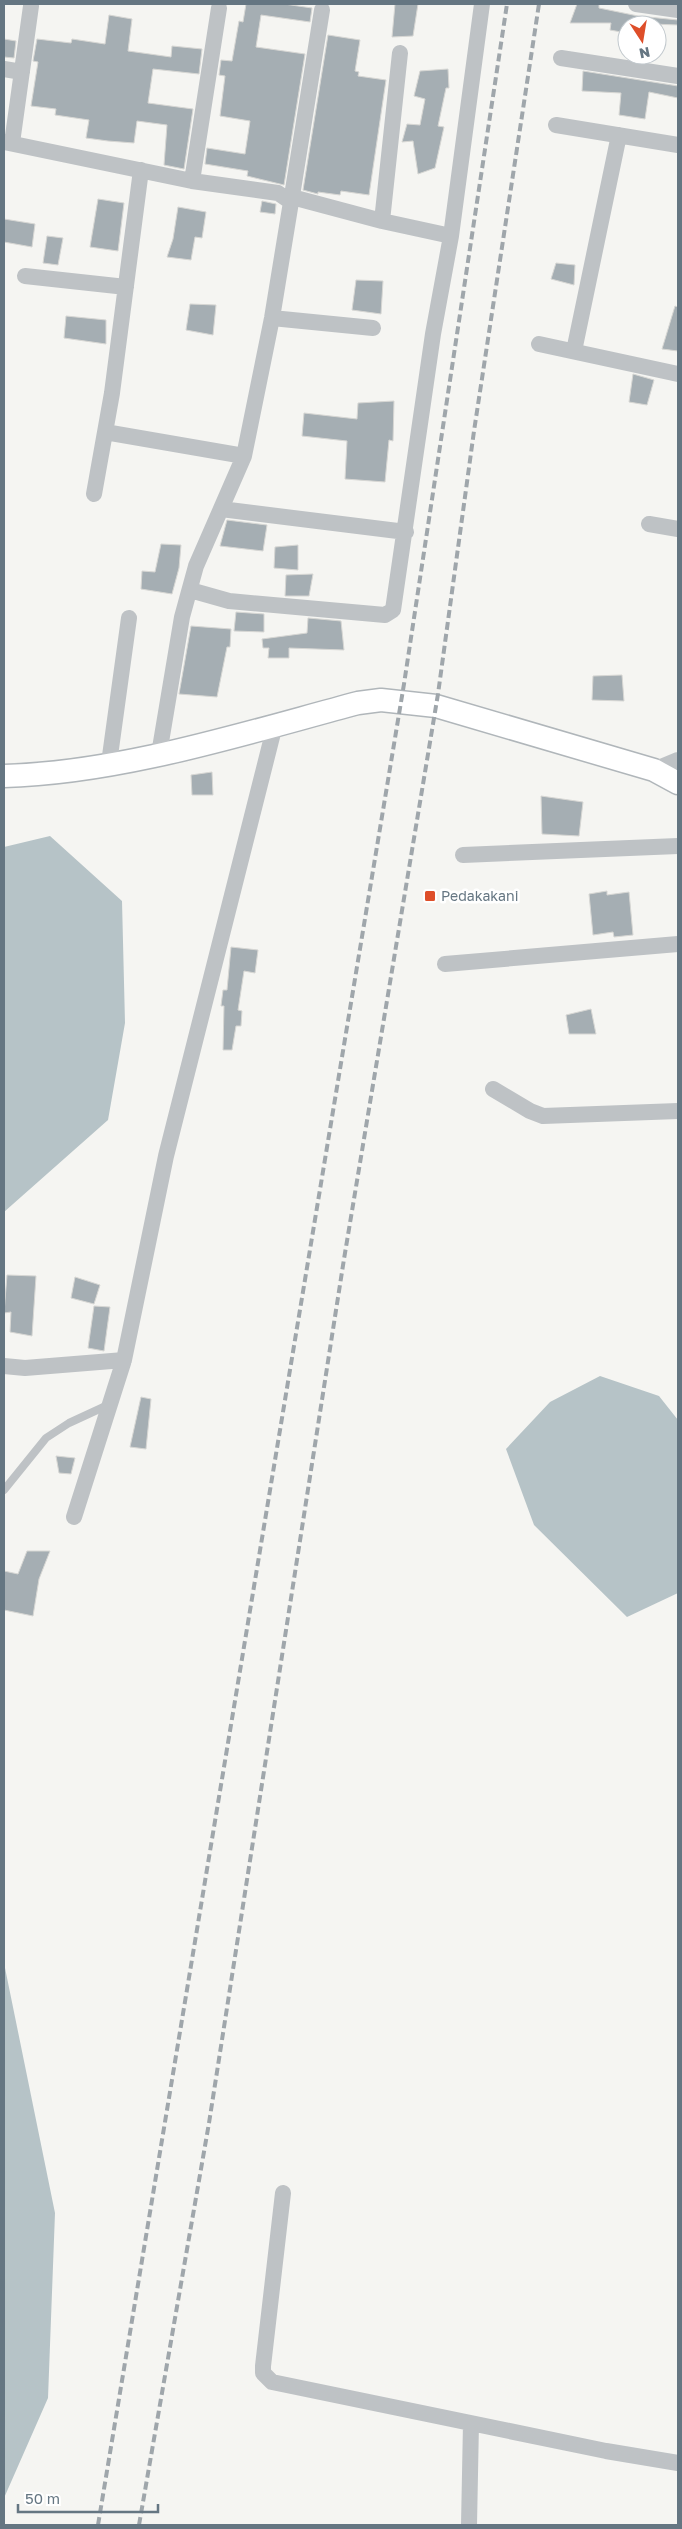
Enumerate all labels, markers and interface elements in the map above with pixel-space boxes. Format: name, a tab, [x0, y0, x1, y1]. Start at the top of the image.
north arrow	[617, 15, 667, 65]
text: N	[638, 44, 652, 63]
place label: Pedakakani	[441, 887, 518, 904]
marker: Pedakakani	[423, 889, 437, 903]
scale bar	[18, 2482, 158, 2514]
text: 50 m	[25, 2489, 60, 2507]

